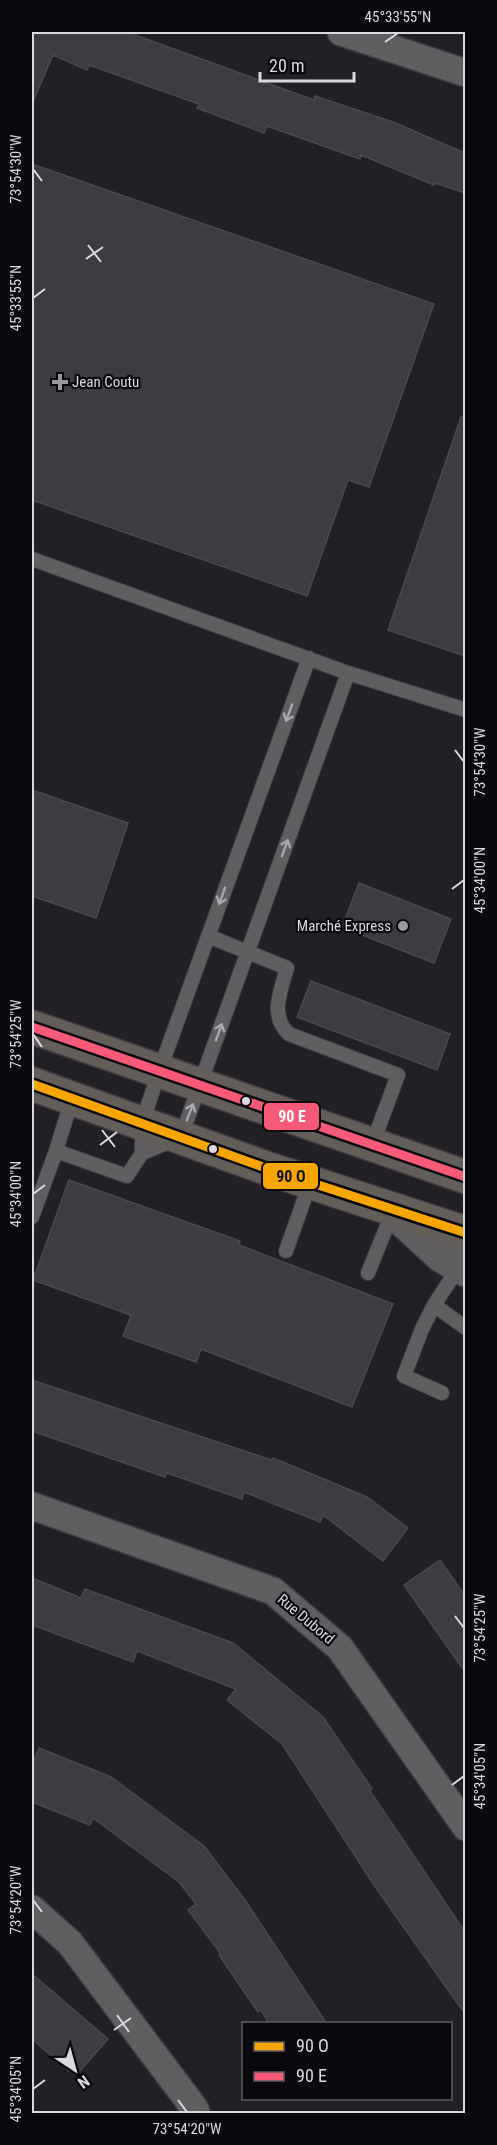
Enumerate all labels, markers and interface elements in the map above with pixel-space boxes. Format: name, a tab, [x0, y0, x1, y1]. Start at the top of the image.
text: 45°33'55"N	[365, 8, 431, 26]
scale bar	[260, 45, 354, 83]
text: 20 m	[269, 55, 304, 76]
text: 73°54'30"W	[7, 134, 25, 203]
text: 45°33'55"N	[7, 265, 25, 331]
place label: Jean Coutu	[72, 373, 139, 391]
marker: Jean Coutu	[53, 375, 67, 389]
one-way arrow	[283, 703, 294, 722]
text: 73°54'30"W	[471, 727, 489, 796]
one-way arrow	[281, 839, 292, 858]
text: 45°34'00"N	[471, 847, 489, 913]
one-way arrow	[215, 886, 226, 905]
place label: Marché Express	[297, 917, 391, 935]
marker: Marché Express	[396, 919, 410, 933]
text: 73°54'25"W	[7, 999, 25, 1068]
one-way arrow	[215, 1023, 226, 1041]
unlabelled marker	[240, 1095, 252, 1107]
line badge: 90 E	[263, 1102, 320, 1131]
one-way arrow	[185, 1103, 196, 1122]
text: 90 E	[278, 1107, 306, 1126]
unlabelled marker	[207, 1143, 219, 1155]
text: 45°34'00"N	[7, 1161, 25, 1227]
line badge: 90 O	[262, 1162, 319, 1190]
text: 90 O	[276, 1167, 306, 1186]
street label: Rue Dubord	[274, 1590, 338, 1648]
text: 73°54'25"W	[471, 1593, 489, 1662]
text: 45°34'05"N	[471, 1743, 489, 1809]
text: 73°54'20"W	[7, 1865, 25, 1934]
legend	[242, 2022, 452, 2100]
text: 90 O	[296, 2035, 329, 2056]
north arrow	[45, 2040, 105, 2100]
text: 45°34'05"N	[7, 2056, 25, 2122]
text: 90 E	[296, 2065, 327, 2086]
text: N	[74, 2071, 93, 2092]
text: 73°54'20"W	[153, 2120, 222, 2138]

